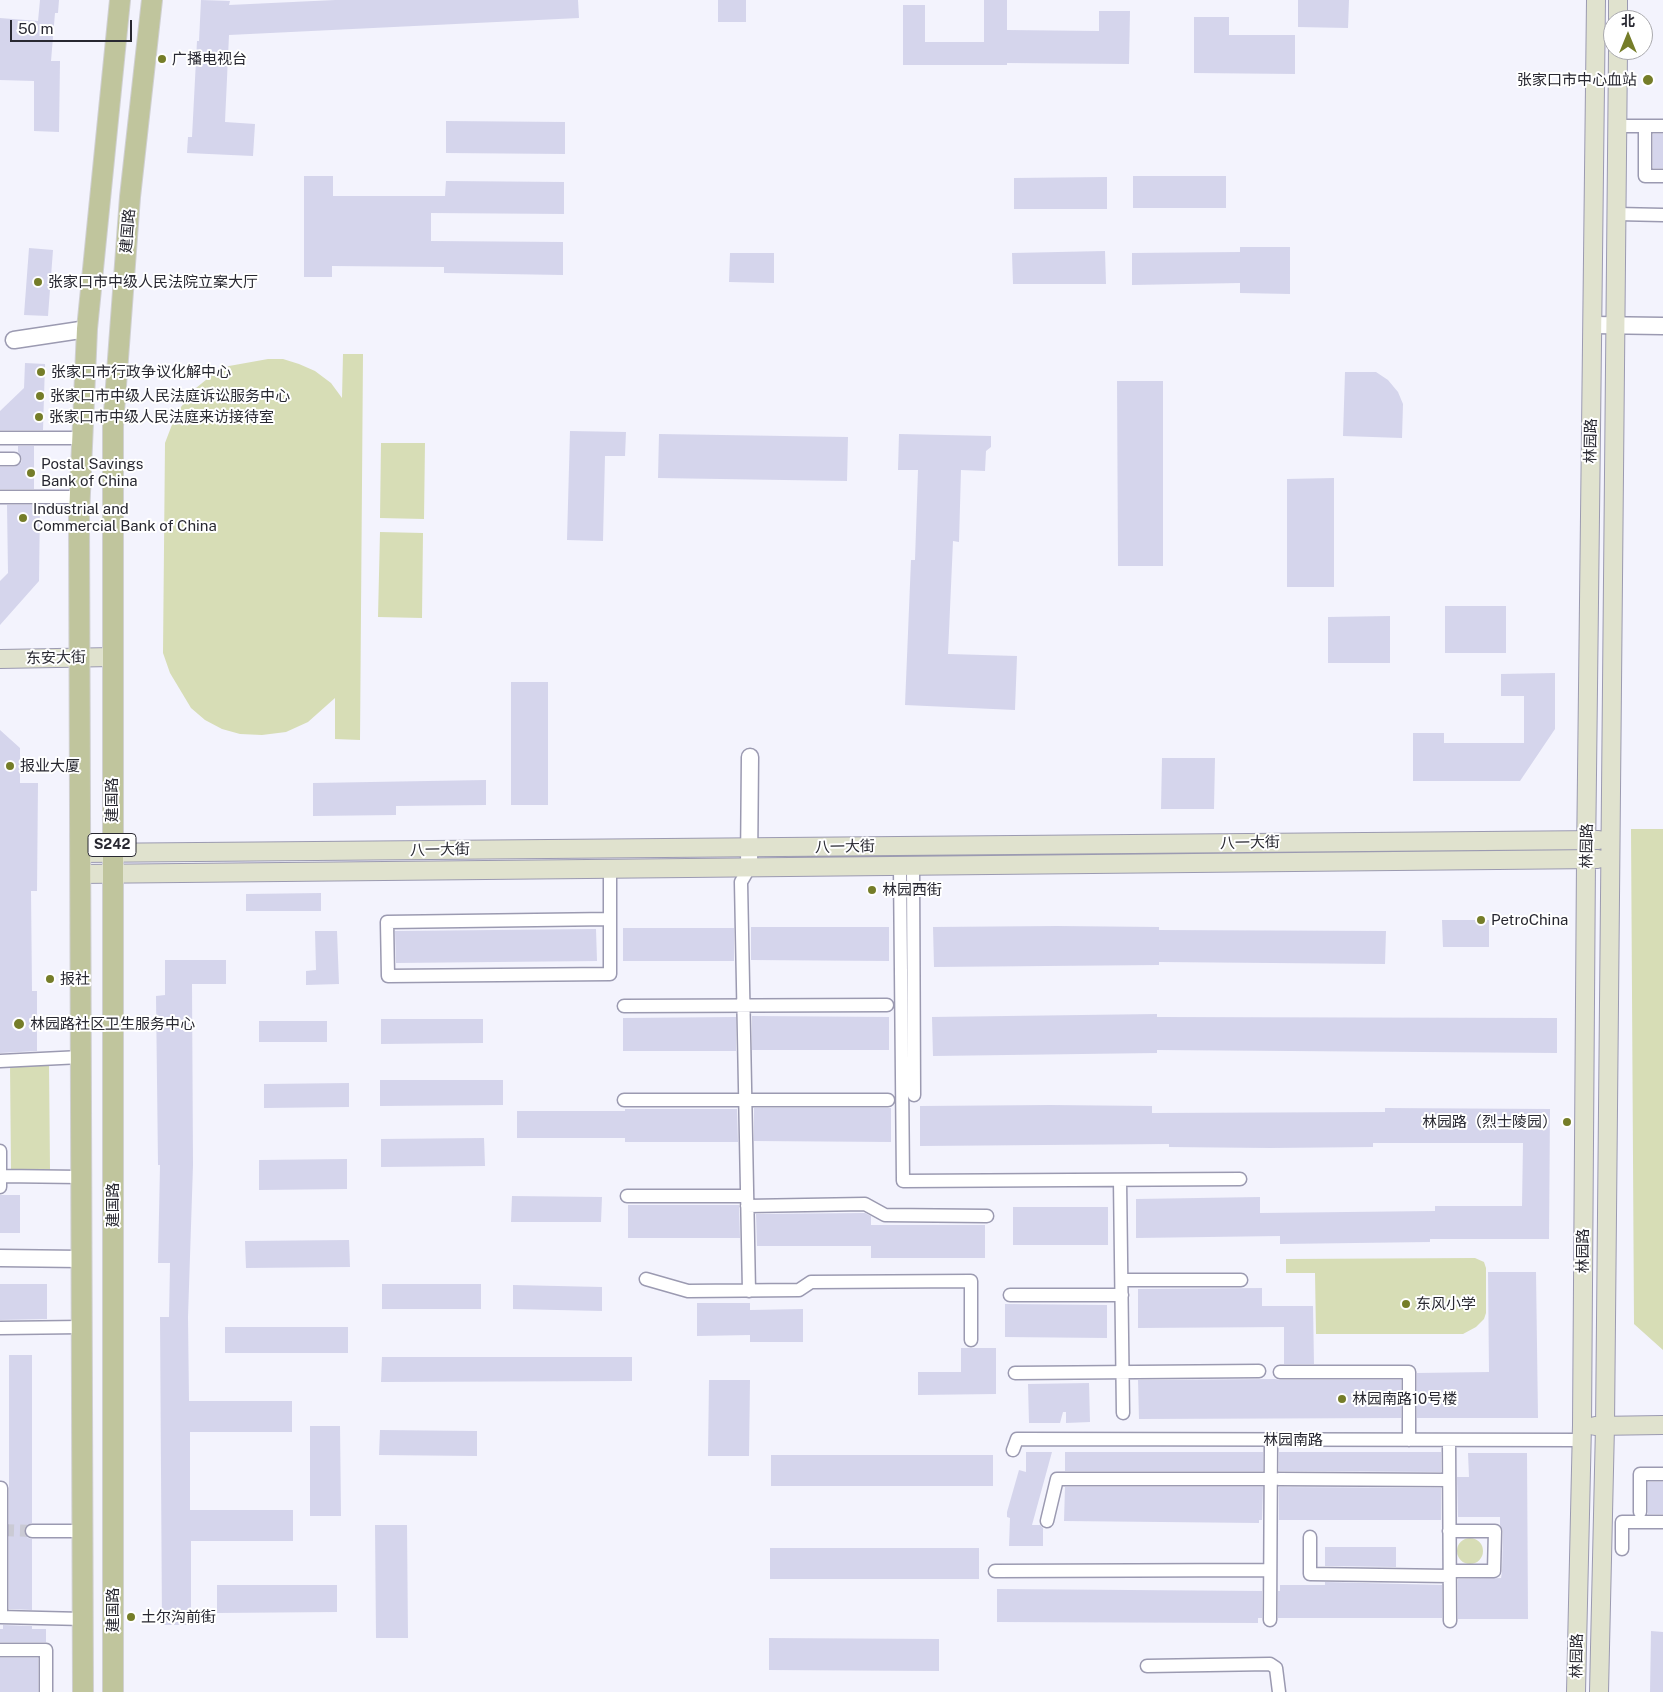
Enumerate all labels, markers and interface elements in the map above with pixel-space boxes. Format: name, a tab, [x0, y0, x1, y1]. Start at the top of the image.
scale bar	[12, 10, 135, 42]
north arrow	[1603, 10, 1653, 60]
text: 北	[1621, 13, 1635, 29]
text: 50 m	[18, 20, 53, 37]
place label: 广播电视台	[172, 50, 247, 68]
marker: 广播电视台	[156, 53, 168, 65]
place label: 张家口市中心血站	[1517, 71, 1637, 89]
marker: 张家口市中心血站	[1641, 73, 1655, 87]
street label: 建国路	[117, 208, 139, 254]
place label: 张家口市中级人民法院立案大厅	[48, 273, 258, 291]
marker: 张家口市中级人民法院立案大厅	[32, 276, 44, 288]
place label: 张家口市行政争议化解中心	[51, 363, 231, 381]
marker: 张家口市行政争议化解中心	[35, 366, 47, 378]
place label: 张家口市中级人民法庭诉讼服务中心	[50, 387, 290, 405]
marker: 张家口市中级人民法庭诉讼服务中心	[34, 390, 46, 402]
place label: 张家口市中级人民法庭来访接待室	[49, 408, 274, 426]
marker: 张家口市中级人民法庭来访接待室	[33, 411, 45, 423]
street label: 林园路	[1582, 418, 1600, 464]
place label: Postal Savings Bank of China	[41, 455, 143, 490]
marker: Postal Savings Bank of China	[25, 467, 37, 479]
place label: Industrial and Commercial Bank of China	[33, 500, 217, 535]
marker: Industrial and Commercial Bank of China	[17, 512, 29, 524]
street label: 东安大街	[26, 648, 86, 668]
place label: 报业大厦	[20, 757, 80, 775]
marker: 报业大厦	[4, 760, 16, 772]
street label: 建国路	[103, 778, 121, 822]
street label: 林园路	[1578, 823, 1596, 869]
street label: 八一大街	[1220, 833, 1280, 853]
road number: S242	[88, 834, 136, 856]
street label: 八一大街	[815, 837, 875, 857]
street label: 八一大街	[410, 840, 470, 860]
place label: 林园西街	[882, 881, 942, 899]
marker: 林园西街	[866, 884, 878, 896]
place label: PetroChina	[1491, 911, 1568, 929]
marker: PetroChina	[1475, 914, 1487, 926]
place label: 报社	[60, 970, 90, 988]
marker: 报社	[44, 973, 56, 985]
place label: 林园路社区卫生服务中心	[30, 1015, 195, 1033]
marker: 林园路社区卫生服务中心	[12, 1017, 26, 1031]
place label: 林园路（烈士陵园）	[1422, 1113, 1557, 1131]
marker: 林园路（烈士陵园）	[1561, 1116, 1573, 1128]
street label: 建国路	[104, 1183, 122, 1227]
street label: 林园路	[1574, 1229, 1592, 1273]
place label: 东风小学	[1416, 1295, 1476, 1313]
marker: 东风小学	[1400, 1298, 1412, 1310]
place label: 林园南路10号楼	[1352, 1390, 1457, 1408]
marker: 林园南路10号楼	[1336, 1393, 1348, 1405]
street label: 林园南路	[1263, 1431, 1323, 1449]
street label: 建国路	[104, 1588, 122, 1632]
place label: 土尔沟前街	[141, 1608, 216, 1626]
marker: 土尔沟前街	[125, 1611, 137, 1623]
street label: 林园路	[1568, 1633, 1586, 1679]

